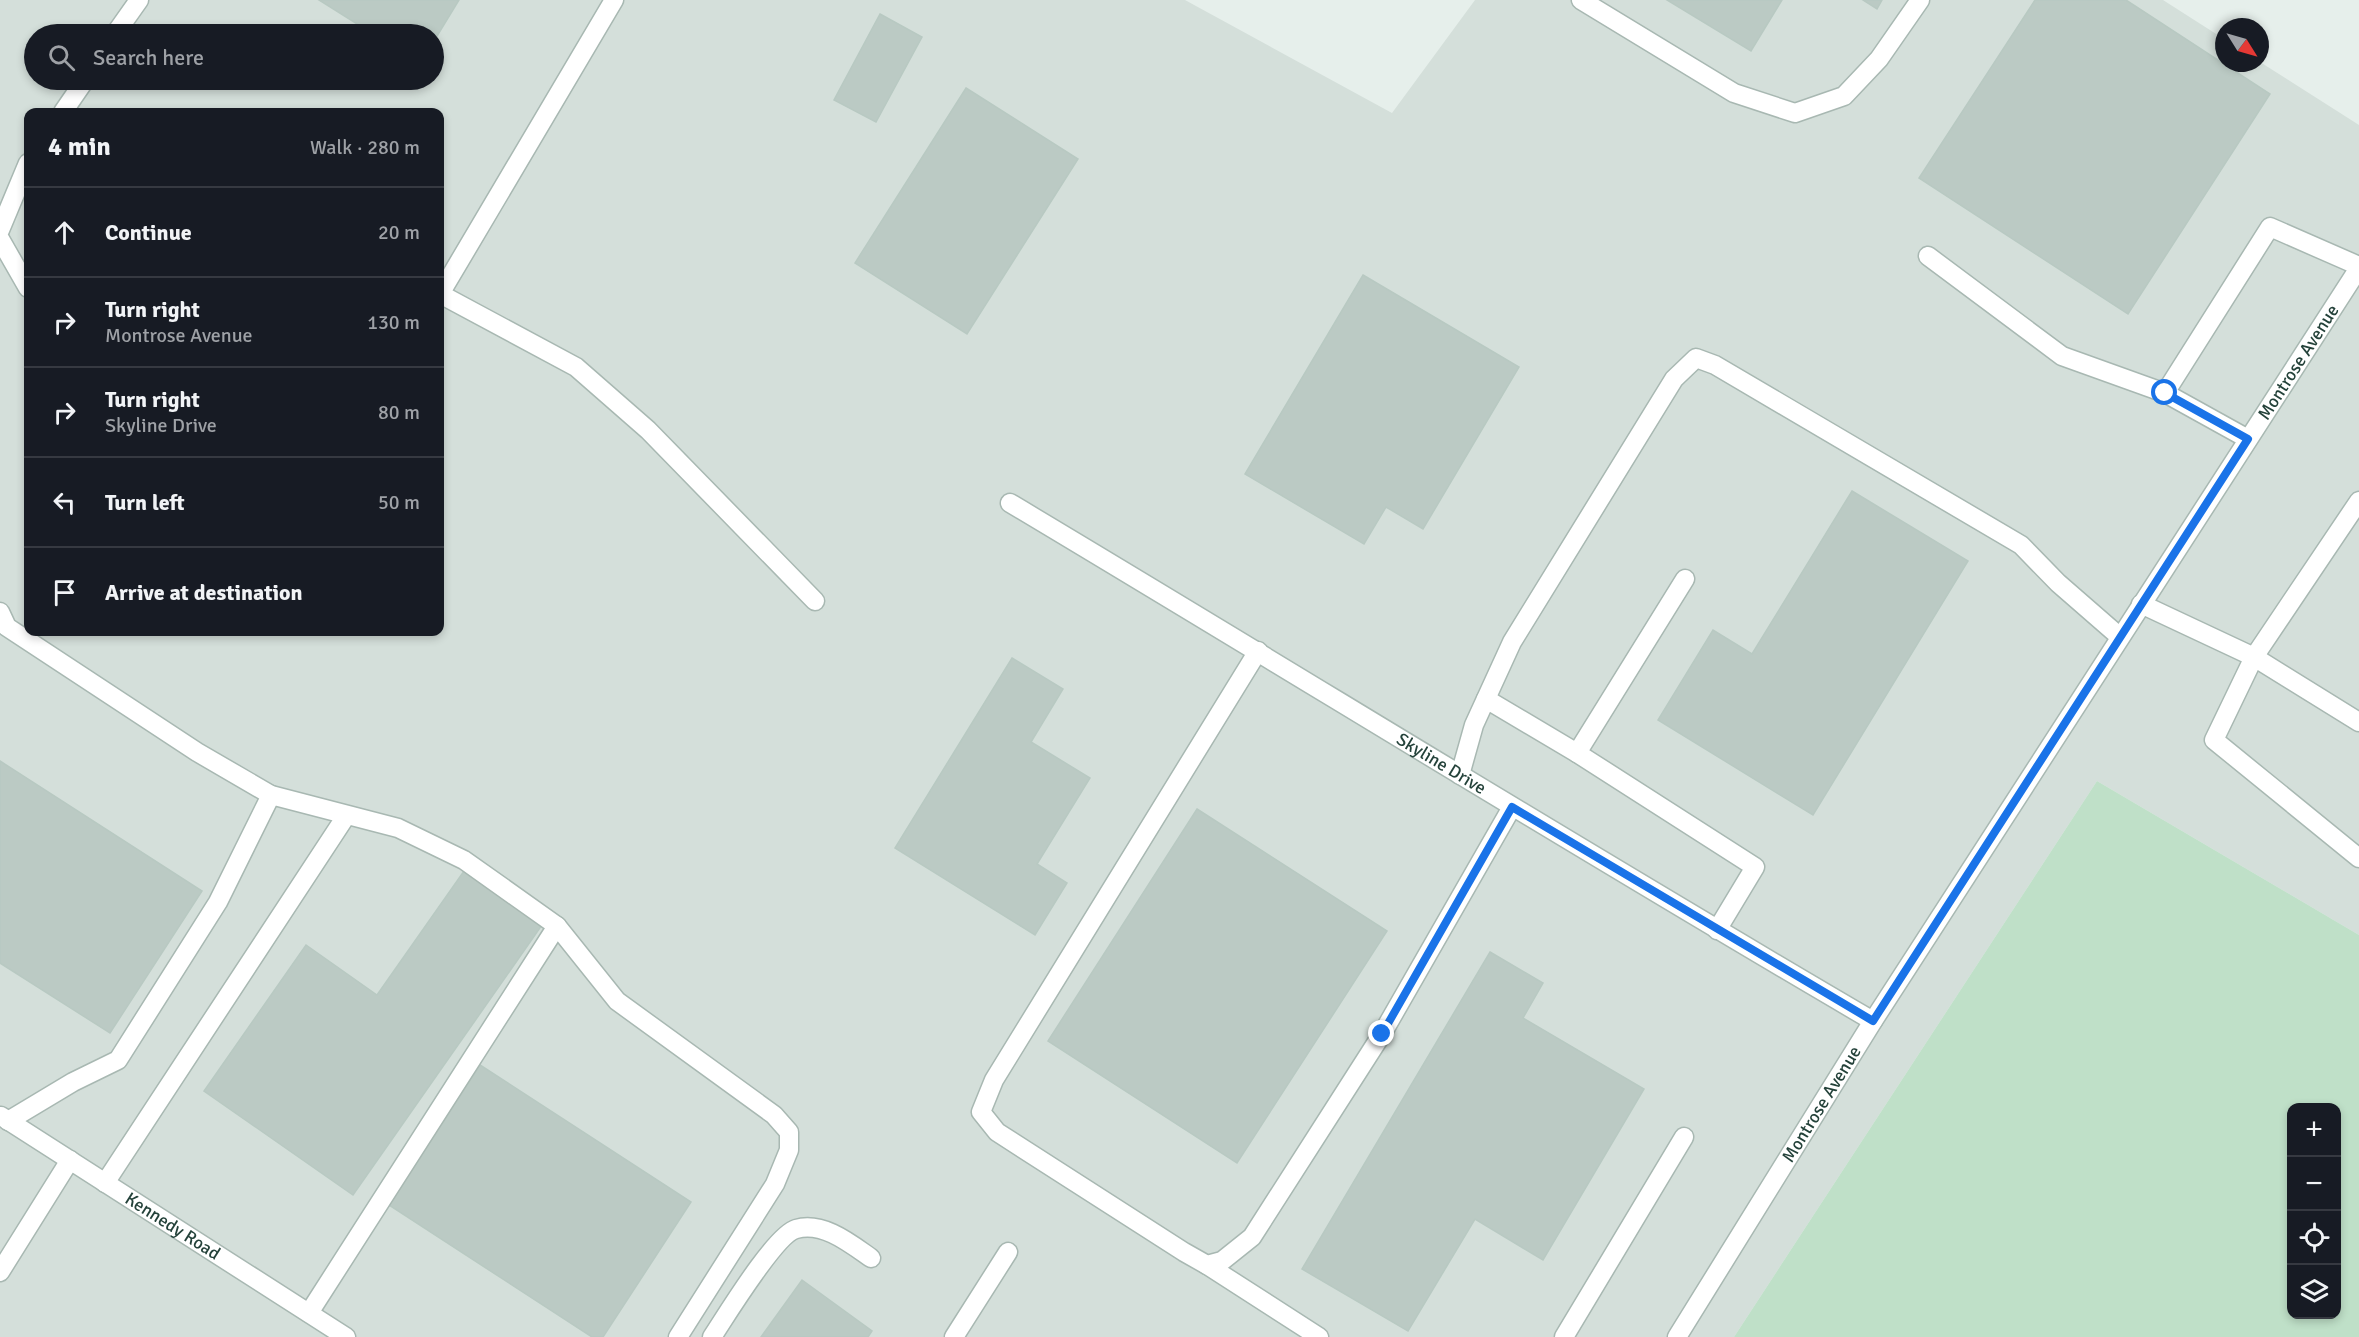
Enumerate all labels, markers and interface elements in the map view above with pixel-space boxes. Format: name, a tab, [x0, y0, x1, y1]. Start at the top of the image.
north arrow	[2215, 18, 2269, 72]
search box	[24, 24, 444, 90]
icon: search	[45, 41, 78, 74]
text: Search here	[93, 44, 204, 71]
text: 4 min	[48, 131, 111, 163]
text: Walk · 280 m	[310, 135, 420, 160]
icon: ahead	[48, 216, 81, 249]
text: Continue	[105, 219, 192, 246]
text: 20 m	[378, 220, 420, 245]
text: Turn right	[105, 296, 200, 323]
street label: Montrose Avenue	[2253, 300, 2344, 424]
icon: right	[48, 306, 81, 339]
text: 130 m	[367, 310, 420, 335]
text: Montrose Avenue	[105, 323, 253, 348]
route start	[2151, 379, 2177, 405]
text: Turn right	[105, 386, 200, 413]
icon: right	[48, 396, 81, 429]
text: 80 m	[378, 400, 420, 425]
text: Skyline Drive	[105, 413, 217, 438]
icon: left	[48, 486, 81, 519]
text: Turn left	[105, 489, 185, 516]
text: 50 m	[378, 490, 420, 515]
icon: arrive	[48, 576, 81, 609]
text: Arrive at destination	[105, 579, 302, 606]
street label: Skyline Drive	[1393, 728, 1490, 799]
route end	[1368, 1020, 1394, 1046]
street label: Montrose Avenue	[1777, 1042, 1866, 1166]
map controls	[2287, 1103, 2341, 1319]
button: +	[2287, 1103, 2341, 1157]
button: −	[2287, 1157, 2341, 1211]
street label: Kennedy Road	[121, 1187, 224, 1265]
button: locate	[2287, 1211, 2341, 1265]
button: layers	[2287, 1265, 2341, 1319]

